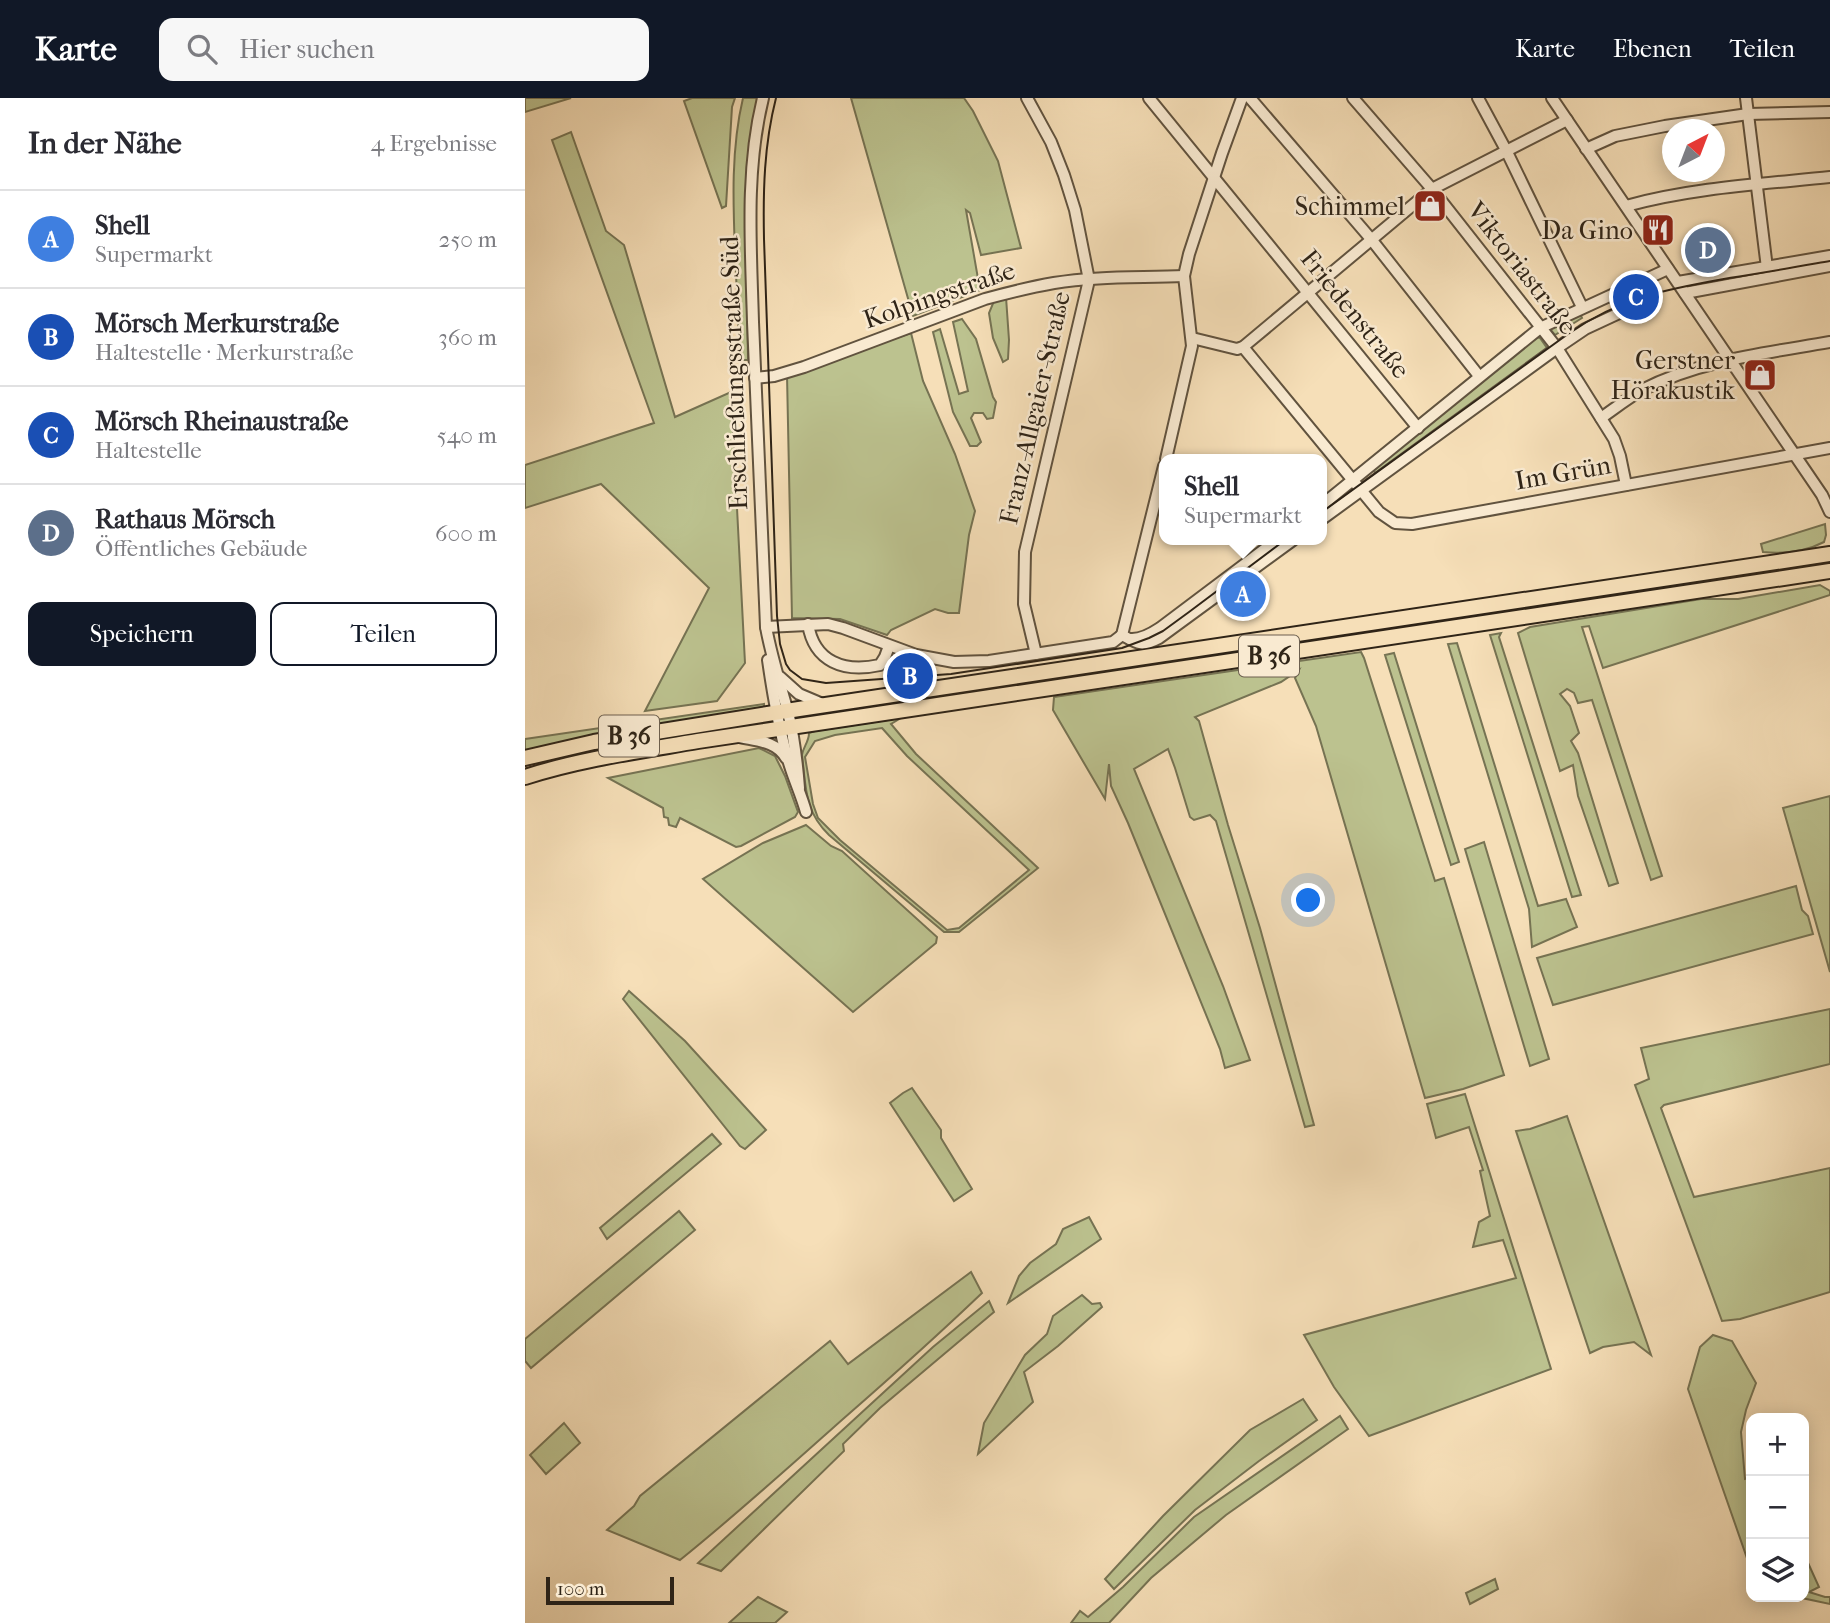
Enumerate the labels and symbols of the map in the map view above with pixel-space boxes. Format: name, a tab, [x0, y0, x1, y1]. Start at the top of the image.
north arrow	[1662, 119, 1725, 182]
shop icon: Schimmel	[1411, 187, 1449, 225]
place label: Schimmel	[1295, 191, 1405, 222]
street label: Viktoriastraße	[1460, 195, 1584, 341]
restaurant icon: Da Gino	[1639, 211, 1677, 249]
place label: Da Gino	[1541, 215, 1633, 246]
pin: D	[1685, 224, 1731, 276]
street label: Erschließungsstraße Süd	[714, 235, 754, 511]
street label: Friedenstraße	[1294, 243, 1416, 385]
street label: Kolpingstraße	[859, 255, 1019, 335]
pin: C	[1613, 271, 1659, 323]
street label: Franz-Allgaier-Straße	[993, 288, 1077, 528]
place label: Gerstner Hörakustik	[1611, 345, 1736, 406]
shop icon: Gerstner Hörakustik	[1741, 356, 1779, 394]
street label: Im Grün	[1513, 449, 1613, 497]
pin: A	[1220, 568, 1266, 620]
road number: B 36	[1239, 636, 1299, 676]
pin: B	[887, 650, 933, 702]
road number: B 36	[599, 716, 659, 756]
your location	[1291, 883, 1325, 917]
scale bar	[546, 1574, 674, 1606]

